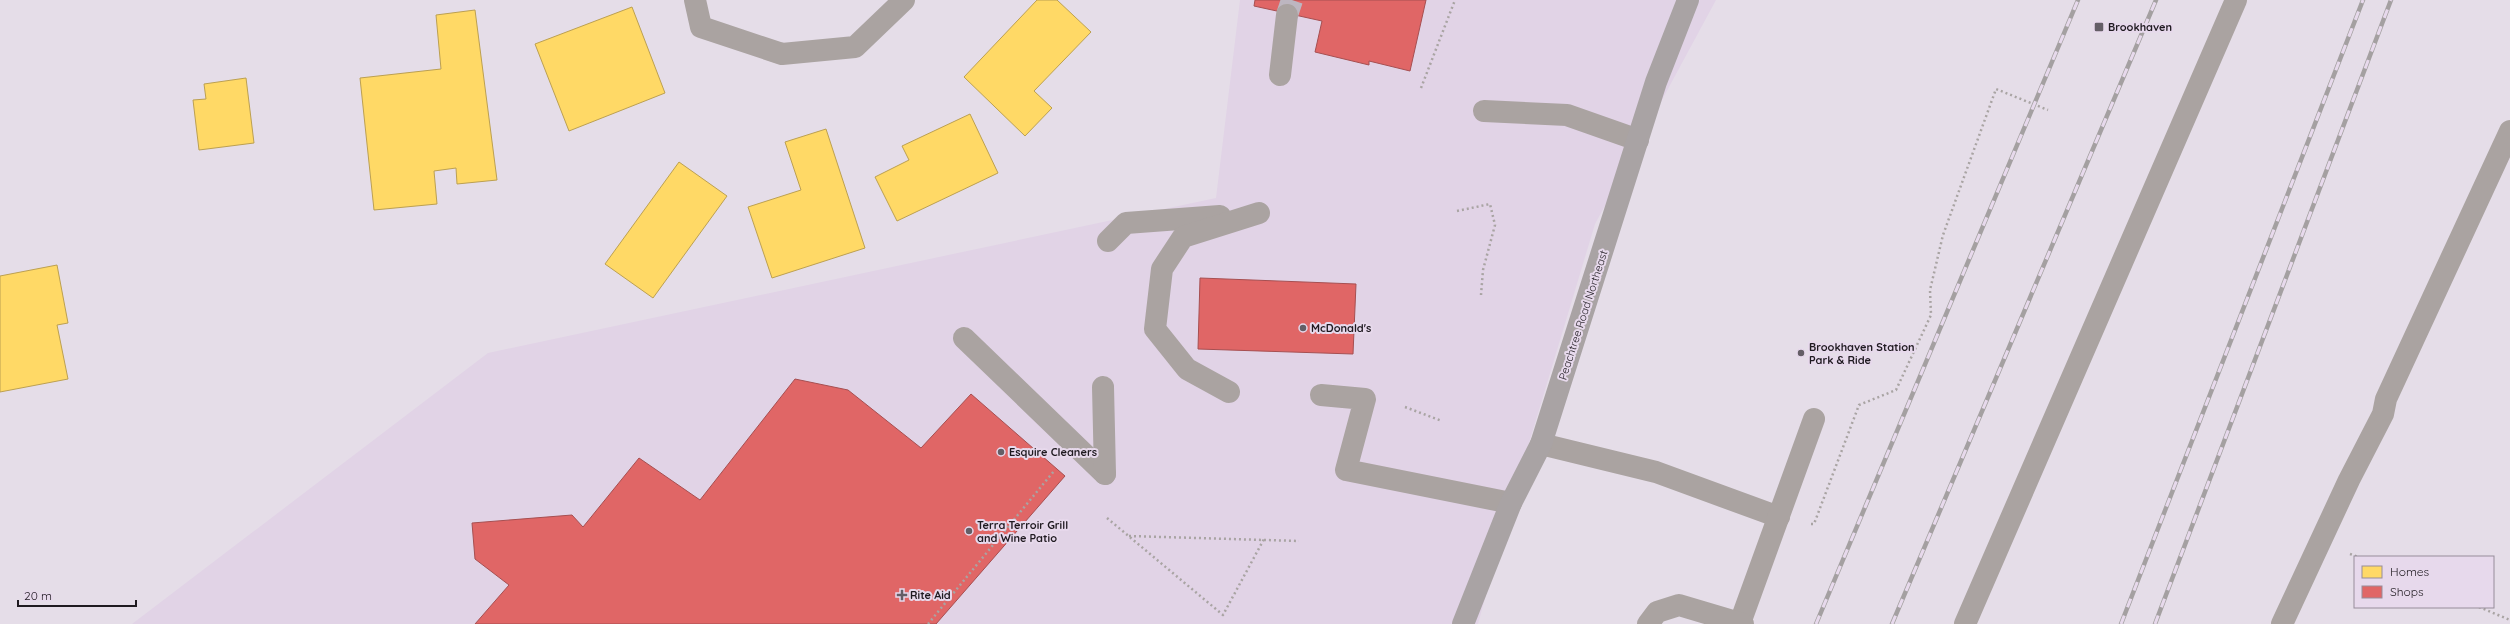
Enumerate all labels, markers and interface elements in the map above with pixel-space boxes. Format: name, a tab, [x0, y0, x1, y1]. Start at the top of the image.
place label: Brookhaven	[2108, 20, 2172, 34]
marker: Brookhaven	[2093, 21, 2105, 33]
street label: Peachtree Road Northeast	[1555, 248, 1611, 382]
place label: McDonald's	[1311, 321, 1371, 335]
marker: McDonald's	[1298, 323, 1308, 333]
place label: Brookhaven Station Park & Ride	[1809, 340, 1915, 367]
marker: Brookhaven Station Park & Ride	[1796, 348, 1806, 358]
place label: Esquire Cleaners	[1009, 445, 1097, 459]
marker: Esquire Cleaners	[996, 447, 1006, 457]
place label: Terra Terroir Grill and Wine Patio	[977, 518, 1068, 545]
marker: Terra Terroir Grill and Wine Patio	[964, 526, 974, 536]
legend	[2354, 556, 2494, 608]
text: Homes	[2390, 564, 2430, 579]
scale bar	[18, 582, 136, 608]
text: Shops	[2390, 584, 2424, 599]
text: 20 m	[24, 588, 52, 603]
place label: Rite Aid	[910, 588, 951, 602]
marker: Rite Aid	[897, 590, 907, 600]

